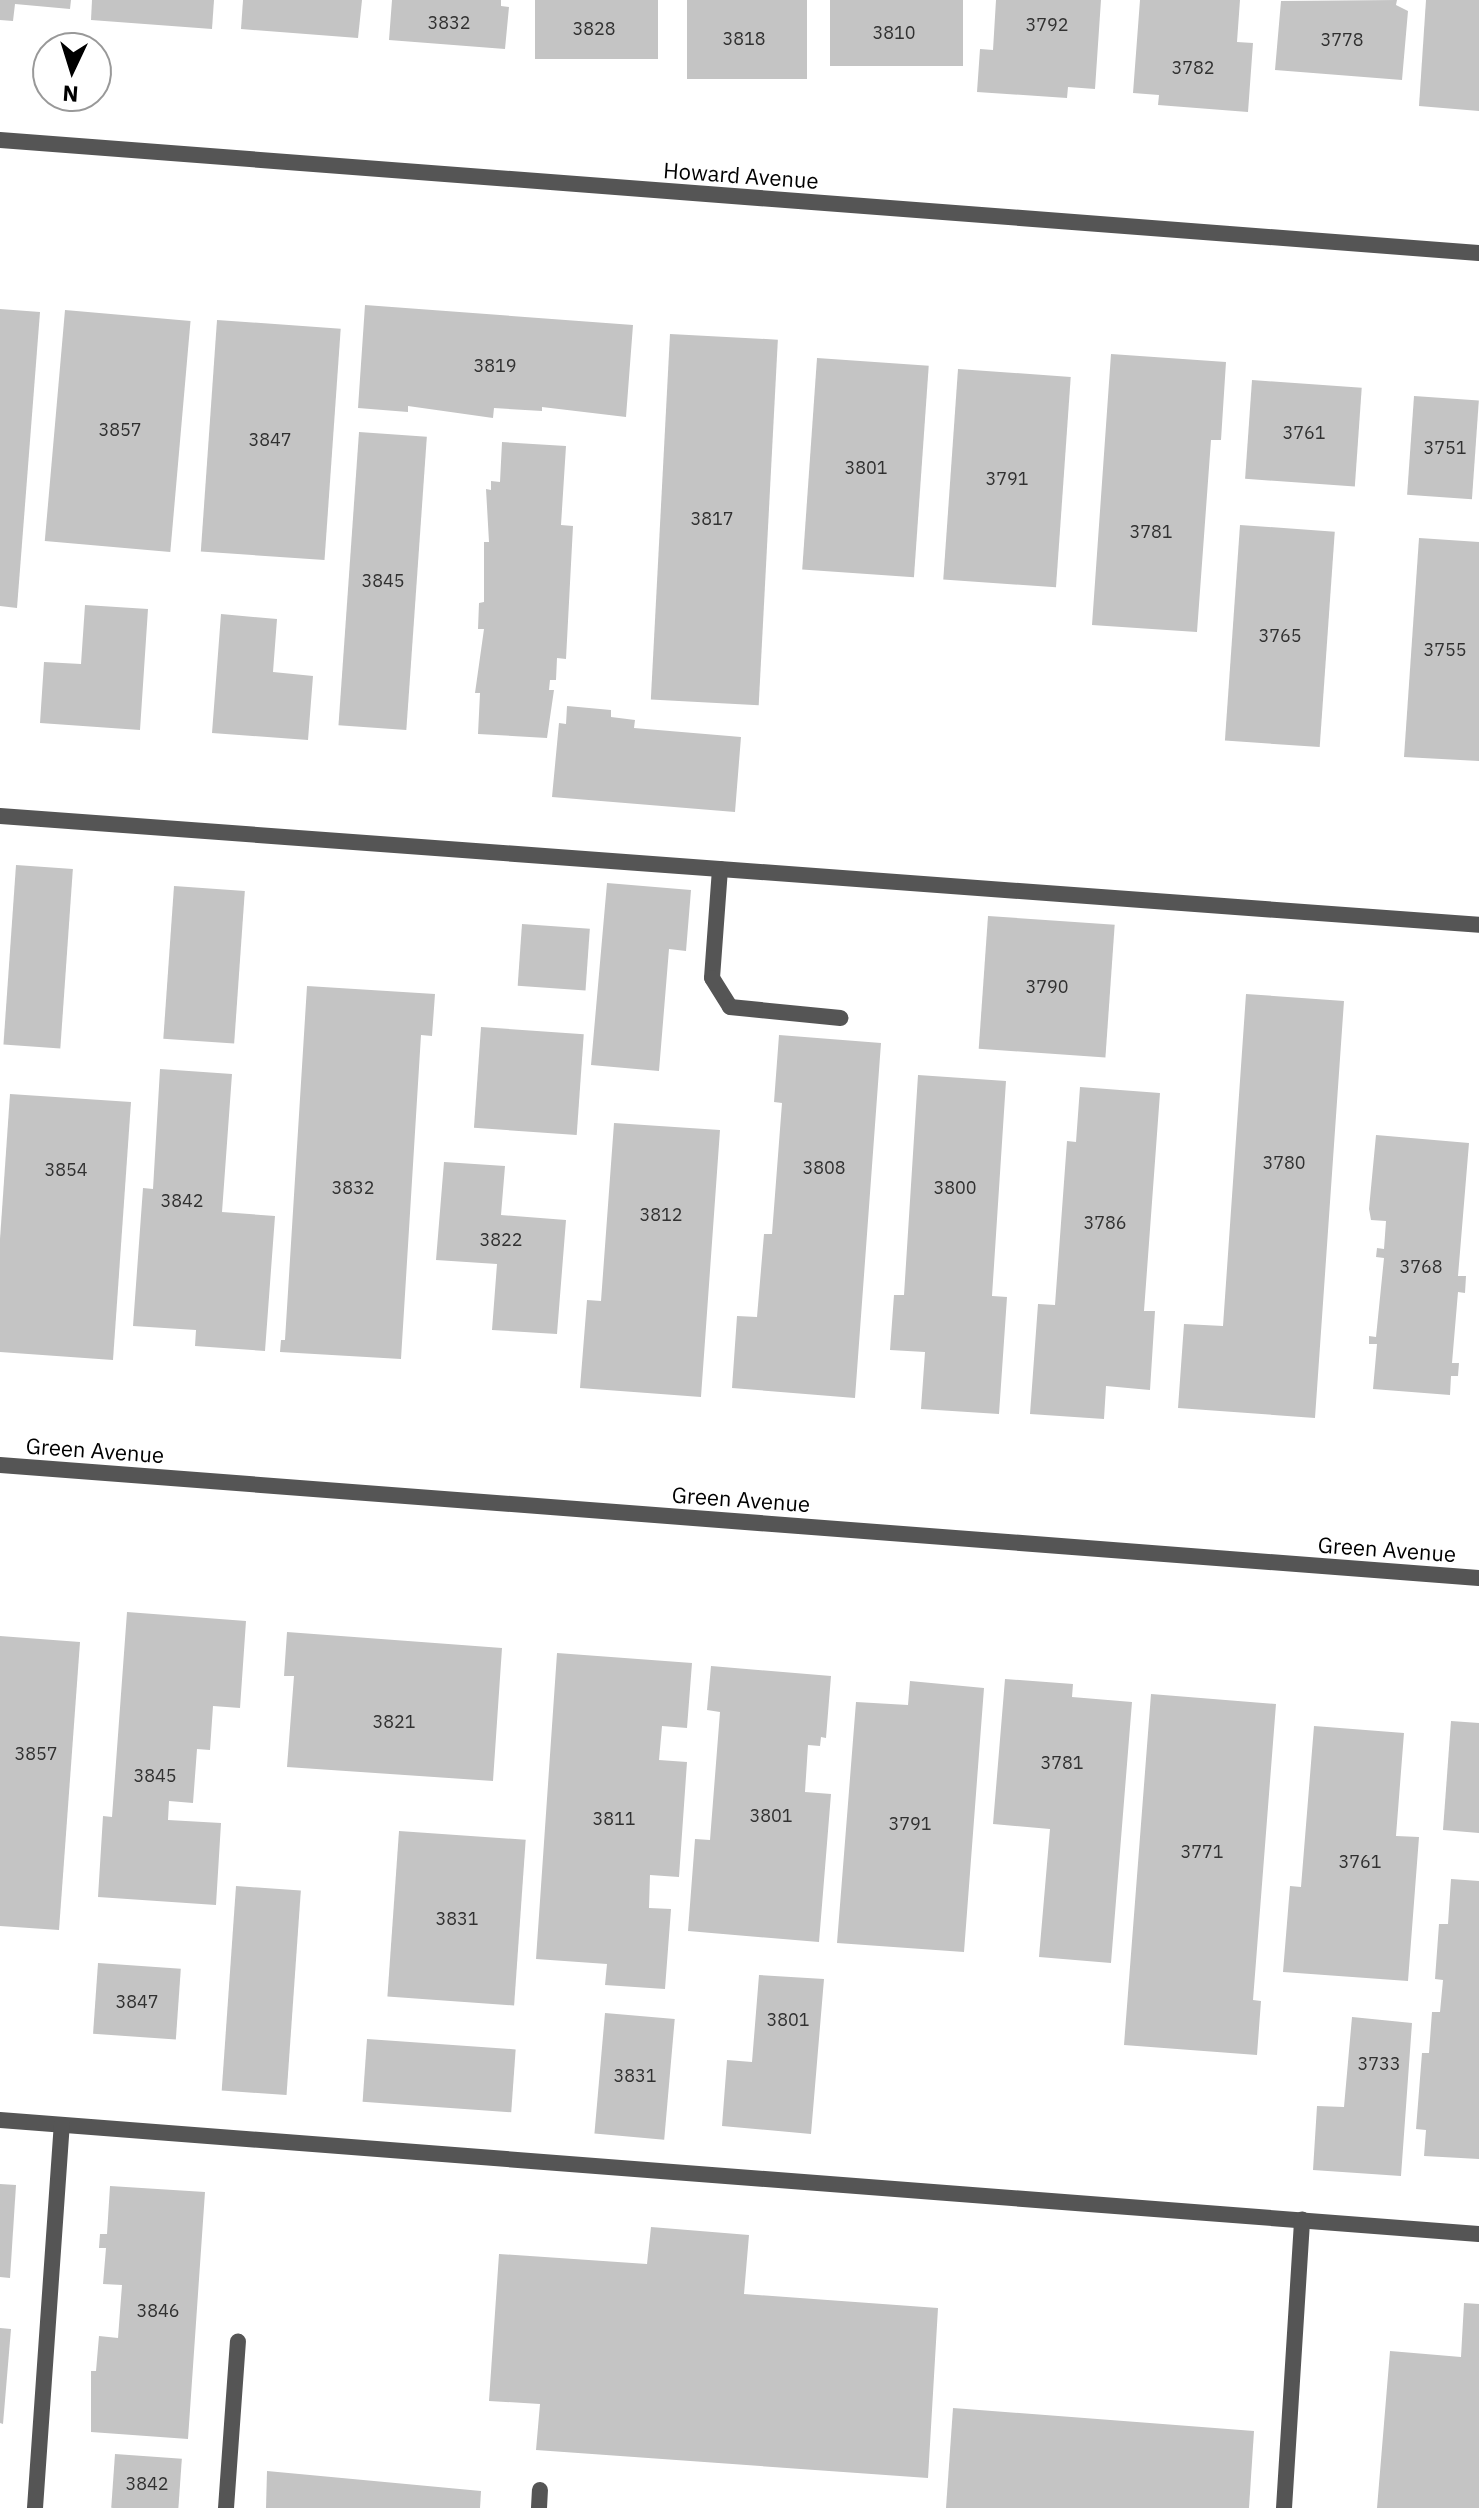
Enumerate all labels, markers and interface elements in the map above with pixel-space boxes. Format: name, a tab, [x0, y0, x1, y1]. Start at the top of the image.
house number: 3832	[427, 12, 471, 34]
house number: 3792	[1025, 14, 1069, 36]
house number: 3828	[572, 18, 616, 40]
house number: 3810	[872, 22, 916, 44]
house number: 3818	[722, 28, 766, 50]
house number: 3778	[1320, 29, 1364, 51]
north arrow	[32, 32, 112, 112]
house number: 3782	[1171, 57, 1215, 79]
text: N	[61, 79, 79, 109]
street label: Howard Avenue	[662, 156, 820, 194]
house number: 3819	[473, 355, 517, 377]
house number: 3857	[98, 419, 142, 441]
house number: 3761	[1282, 422, 1326, 444]
house number: 3847	[248, 429, 292, 451]
house number: 3751	[1423, 437, 1467, 459]
house number: 3801	[844, 457, 888, 479]
house number: 3791	[985, 468, 1029, 490]
house number: 3817	[690, 508, 734, 530]
house number: 3781	[1129, 521, 1173, 543]
house number: 3845	[361, 570, 405, 592]
house number: 3765	[1258, 625, 1302, 647]
house number: 3755	[1423, 639, 1467, 661]
house number: 3790	[1025, 976, 1069, 998]
house number: 3780	[1262, 1152, 1306, 1174]
house number: 3808	[802, 1157, 846, 1179]
house number: 3854	[44, 1159, 88, 1181]
house number: 3832	[331, 1177, 375, 1199]
house number: 3800	[933, 1177, 977, 1199]
house number: 3842	[160, 1190, 204, 1212]
house number: 3812	[639, 1204, 683, 1226]
house number: 3786	[1083, 1212, 1127, 1234]
house number: 3822	[479, 1229, 523, 1251]
house number: 3768	[1399, 1256, 1443, 1278]
street label: Green Avenue	[25, 1432, 165, 1468]
street label: Green Avenue	[671, 1481, 811, 1517]
street label: Green Avenue	[1317, 1531, 1457, 1567]
house number: 3821	[372, 1711, 416, 1733]
house number: 3857	[14, 1743, 58, 1765]
house number: 3781	[1040, 1752, 1084, 1774]
house number: 3845	[133, 1765, 177, 1787]
house number: 3801	[749, 1805, 793, 1827]
house number: 3811	[592, 1808, 636, 1830]
house number: 3791	[888, 1813, 932, 1835]
house number: 3771	[1180, 1841, 1224, 1863]
house number: 3761	[1338, 1851, 1382, 1873]
house number: 3831	[435, 1908, 479, 1930]
house number: 3847	[115, 1991, 159, 2013]
house number: 3801	[766, 2009, 810, 2031]
house number: 3733	[1357, 2053, 1401, 2075]
house number: 3831	[613, 2065, 657, 2087]
house number: 3846	[136, 2300, 180, 2322]
house number: 3842	[125, 2473, 169, 2495]

